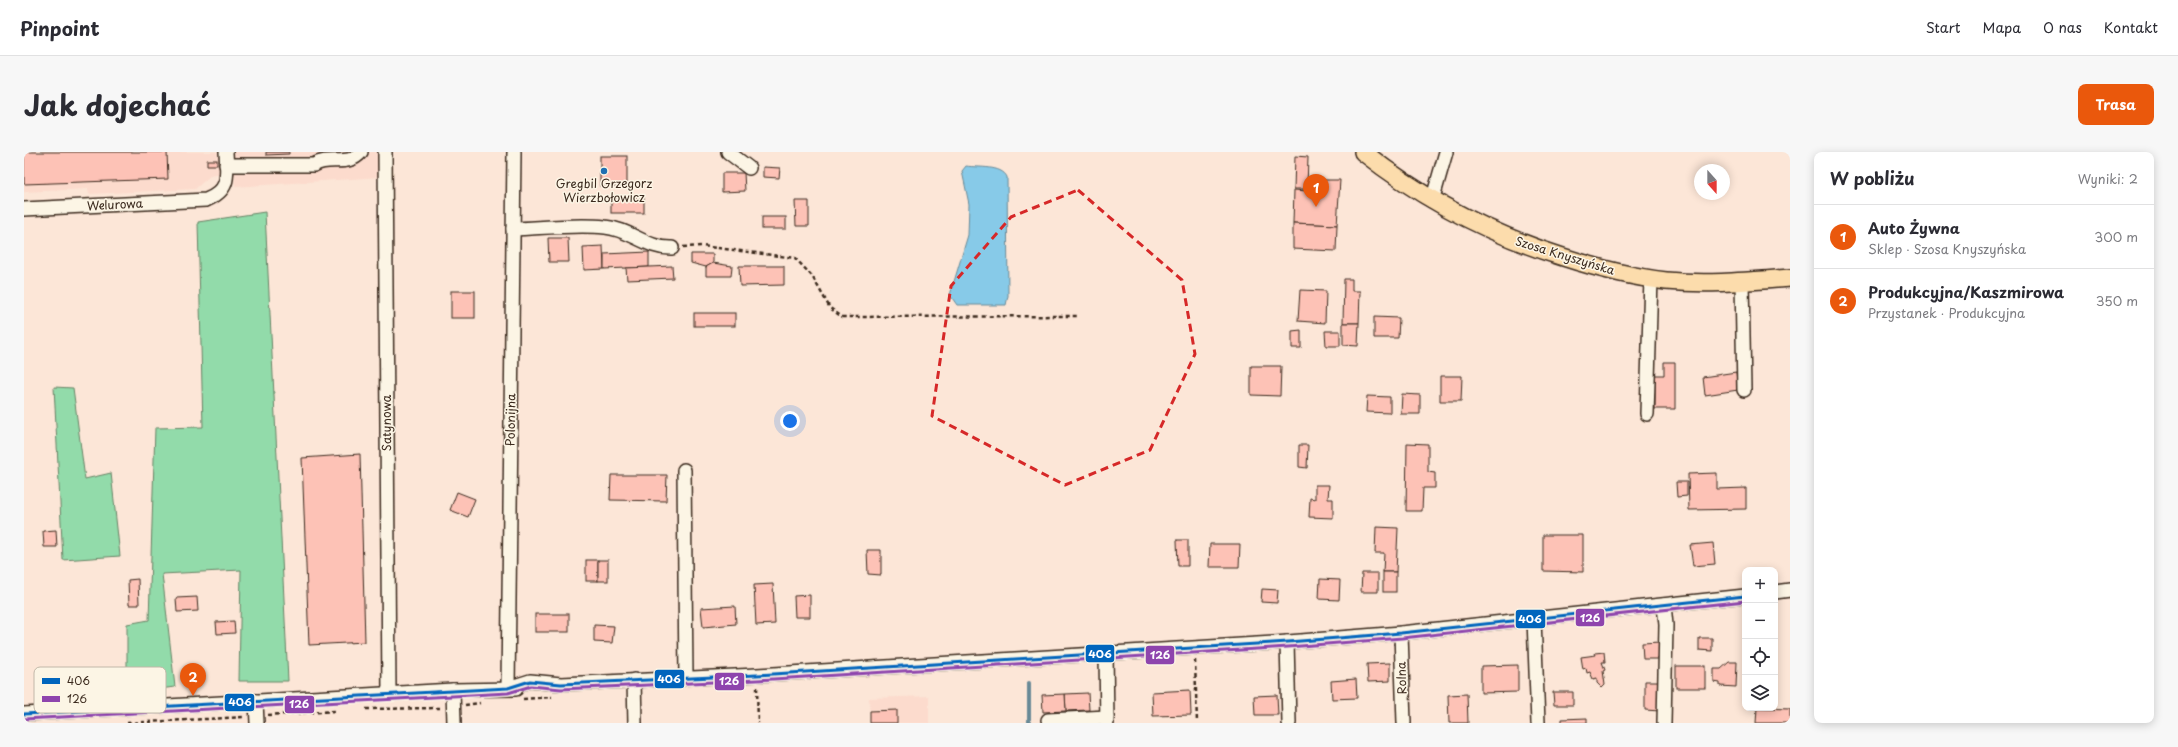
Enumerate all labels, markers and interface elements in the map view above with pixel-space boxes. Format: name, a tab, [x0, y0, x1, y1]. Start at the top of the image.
text: Pinpoint	[20, 14, 100, 42]
text: Start	[1926, 17, 1961, 38]
text: Mapa	[1983, 17, 2021, 38]
text: O nas	[2043, 17, 2082, 38]
text: Kontakt	[2104, 17, 2158, 38]
text: Jak dojechać	[24, 83, 211, 126]
button: Trasa	[2078, 84, 2154, 125]
north arrow	[1694, 164, 1730, 200]
text: W pobliżu	[1830, 165, 1915, 191]
marker: Gregbil Grzegorz Wierzbołowicz	[599, 166, 609, 176]
text: Wyniki: 2	[2078, 169, 2138, 188]
place label: Gregbil Grzegorz Wierzbołowicz	[556, 174, 652, 206]
pin: 1	[1303, 174, 1329, 207]
street label: Welurowa	[86, 194, 144, 214]
text: Auto Żywna	[1868, 216, 1960, 239]
text: 1	[1840, 227, 1846, 246]
text: 300 m	[2094, 227, 2138, 246]
street label: Szosa Knyszyńska	[1513, 231, 1618, 279]
text: Sklep · Szosa Knyszyńska	[1868, 239, 2026, 258]
text: Produkcyjna/Kaszmirowa	[1868, 280, 2064, 303]
text: 2	[1838, 291, 1848, 310]
text: 350 m	[2096, 291, 2138, 310]
text: Przystanek · Produkcyjna	[1868, 303, 2025, 322]
street label: Polonijna	[501, 393, 519, 447]
street label: Satynowa	[377, 394, 395, 451]
your location	[780, 411, 800, 431]
map controls	[1742, 567, 1778, 711]
button: +	[1742, 567, 1778, 603]
button: −	[1742, 603, 1778, 639]
line badge: 126	[1575, 608, 1605, 627]
line badge: 406	[1515, 609, 1546, 629]
text: 126	[1580, 609, 1600, 626]
text: 406	[1518, 610, 1542, 627]
button: locate	[1742, 639, 1778, 675]
line badge: 406	[1085, 644, 1115, 663]
text: 406	[1088, 645, 1112, 662]
line badge: 126	[1145, 645, 1175, 665]
text: 126	[1150, 646, 1170, 663]
street label: Rolna	[1391, 661, 1411, 695]
pin: 2	[180, 663, 206, 696]
legend	[34, 667, 166, 713]
line badge: 406	[654, 669, 685, 689]
text: 406	[657, 670, 681, 687]
text: 406	[67, 672, 90, 689]
line badge: 126	[714, 672, 745, 691]
text: 126	[719, 672, 739, 689]
button: layers	[1742, 675, 1778, 711]
text: 126	[67, 690, 87, 707]
line badge: 406	[224, 693, 255, 712]
text: 406	[228, 693, 252, 710]
line badge: 126	[284, 695, 315, 714]
text: 126	[289, 695, 309, 712]

